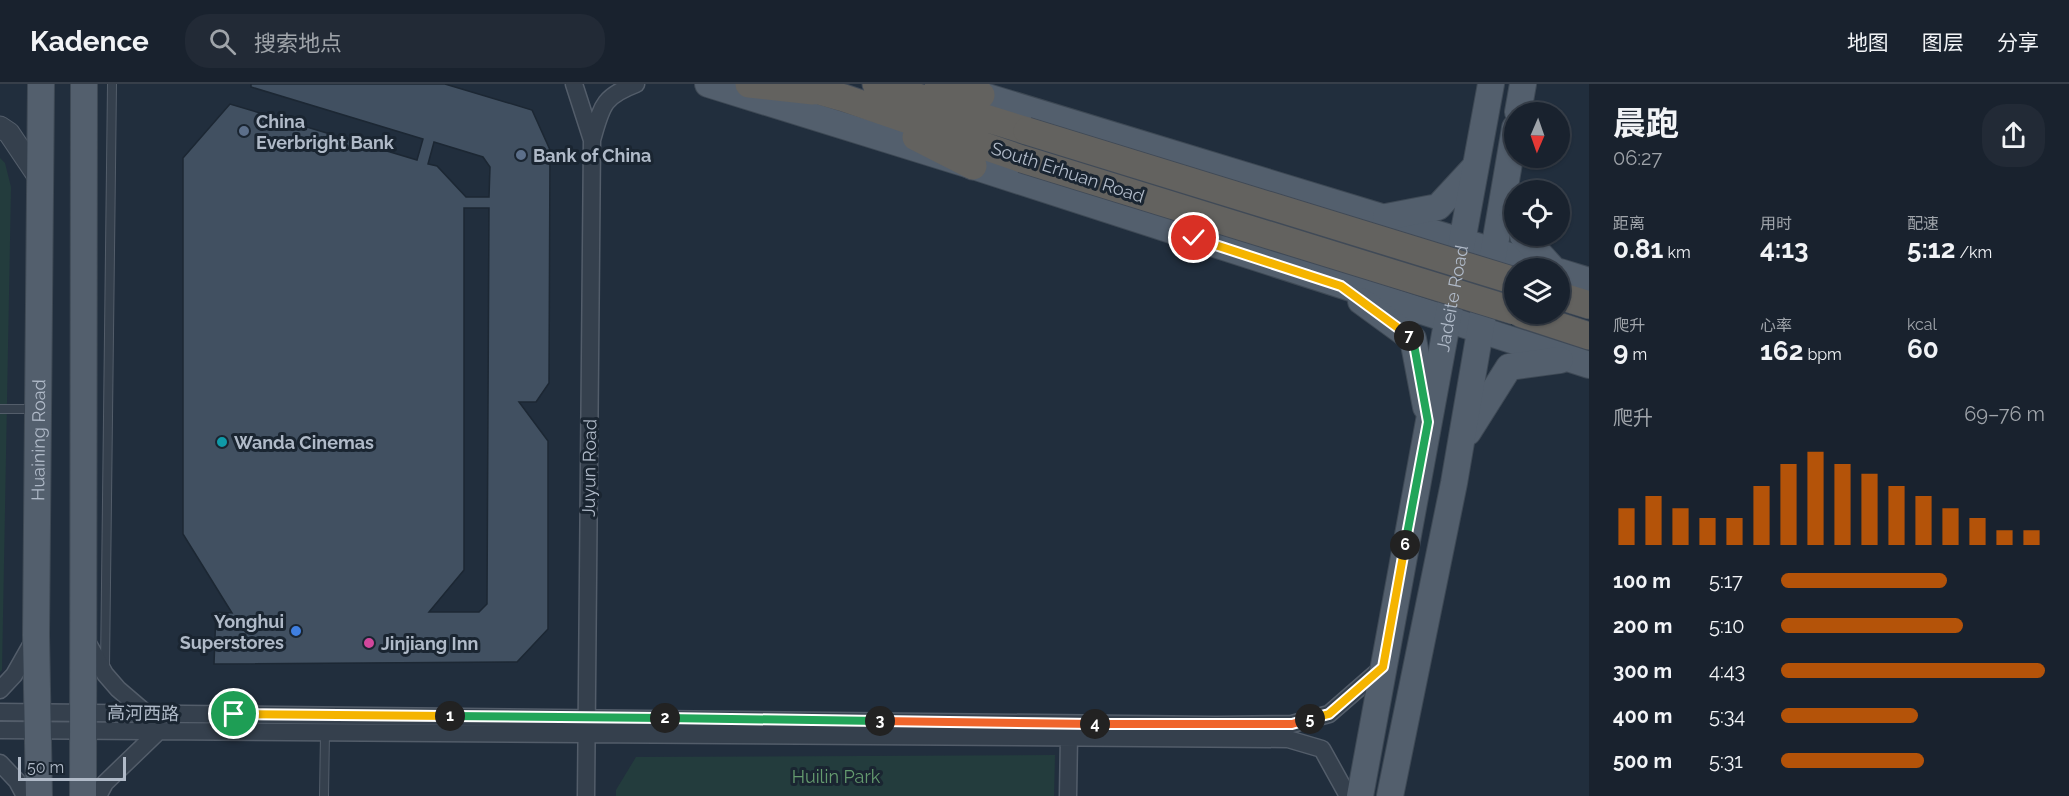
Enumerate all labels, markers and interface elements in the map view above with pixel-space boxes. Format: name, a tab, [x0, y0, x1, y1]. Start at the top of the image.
search box	[185, 14, 605, 68]
text: Kadence	[30, 25, 149, 58]
icon: search	[206, 25, 239, 58]
text: 搜索地点	[254, 30, 342, 56]
text: 地图	[1847, 30, 1889, 55]
text: 图层	[1922, 30, 1964, 55]
text: 分享	[1997, 30, 2039, 55]
north arrow	[1504, 102, 1570, 168]
map controls	[1504, 102, 1570, 324]
text: 晨跑	[1613, 104, 1679, 143]
button: share	[1982, 104, 2045, 167]
place label: China Everbright Bank	[256, 111, 395, 153]
marker: China Everbright Bank	[237, 124, 251, 138]
street label: South Erhuan Road	[989, 137, 1147, 207]
place label: Bank of China	[533, 145, 651, 166]
text: 06:27	[1613, 146, 1662, 170]
marker: Bank of China	[514, 148, 528, 162]
button: locate	[1504, 180, 1570, 246]
pin	[1168, 212, 1219, 263]
text: 距离	[1613, 214, 1645, 233]
text: 用时	[1760, 214, 1792, 233]
text: 配速	[1907, 214, 1939, 233]
icon: check	[1177, 221, 1210, 254]
text: 0.81	[1613, 234, 1663, 264]
text: 4:13	[1760, 234, 1809, 264]
text: 5:12	[1907, 234, 1955, 264]
street label: Jadeite Road	[1431, 243, 1472, 354]
text: km	[1663, 243, 1691, 262]
text: /km	[1955, 243, 1992, 262]
button: layers	[1504, 258, 1570, 324]
text: kcal	[1907, 315, 1937, 334]
text: 爬升	[1613, 316, 1645, 335]
text: 心率	[1760, 316, 1792, 335]
pin: 7	[1394, 321, 1424, 351]
text: 7	[1405, 326, 1413, 345]
text: 60	[1907, 334, 1939, 364]
text: 9	[1613, 336, 1628, 366]
text: 162	[1760, 336, 1803, 366]
text: m	[1628, 345, 1647, 364]
text: bpm	[1803, 345, 1842, 364]
street label: Huaining Road	[27, 379, 49, 501]
text: 69–76 m	[1964, 402, 2045, 426]
text: 爬升	[1613, 406, 1653, 430]
street label: Juyun Road	[578, 419, 600, 517]
place label: Wanda Cinemas	[234, 432, 374, 453]
marker: Wanda Cinemas	[215, 435, 229, 449]
pin: 6	[1390, 530, 1420, 560]
text: 6	[1400, 535, 1410, 554]
text: 100 m	[1613, 569, 1671, 593]
text: 5:17	[1709, 569, 1743, 593]
place label: Yonghui Superstores	[180, 611, 284, 653]
text: 200 m	[1613, 614, 1672, 638]
text: 5:10	[1709, 614, 1744, 638]
marker: Yonghui Superstores	[289, 624, 303, 638]
place label: Jinjiang Inn	[381, 633, 478, 654]
marker: Jinjiang Inn	[362, 636, 376, 650]
text: 300 m	[1613, 659, 1672, 683]
text: 4:43	[1709, 659, 1745, 683]
pin	[208, 688, 259, 739]
icon: arrive	[217, 697, 250, 730]
pin: 1	[435, 701, 465, 731]
street label: 高河西路	[107, 702, 179, 724]
pin: 2	[650, 703, 680, 733]
pin: 5	[1295, 704, 1325, 734]
text: 400 m	[1613, 704, 1672, 728]
text: 5:34	[1709, 704, 1745, 728]
text: 1	[446, 706, 454, 725]
pin: 3	[865, 706, 895, 736]
text: 2	[660, 708, 670, 727]
pin: 4	[1080, 709, 1110, 739]
text: 5	[1306, 709, 1314, 728]
text: 3	[876, 711, 884, 730]
text: 4	[1090, 714, 1100, 733]
text: 500 m	[1613, 749, 1672, 773]
text: 5:31	[1709, 749, 1743, 773]
scale bar	[18, 754, 126, 782]
text: 50 m	[27, 758, 64, 777]
park label: Huilin Park	[792, 766, 881, 787]

